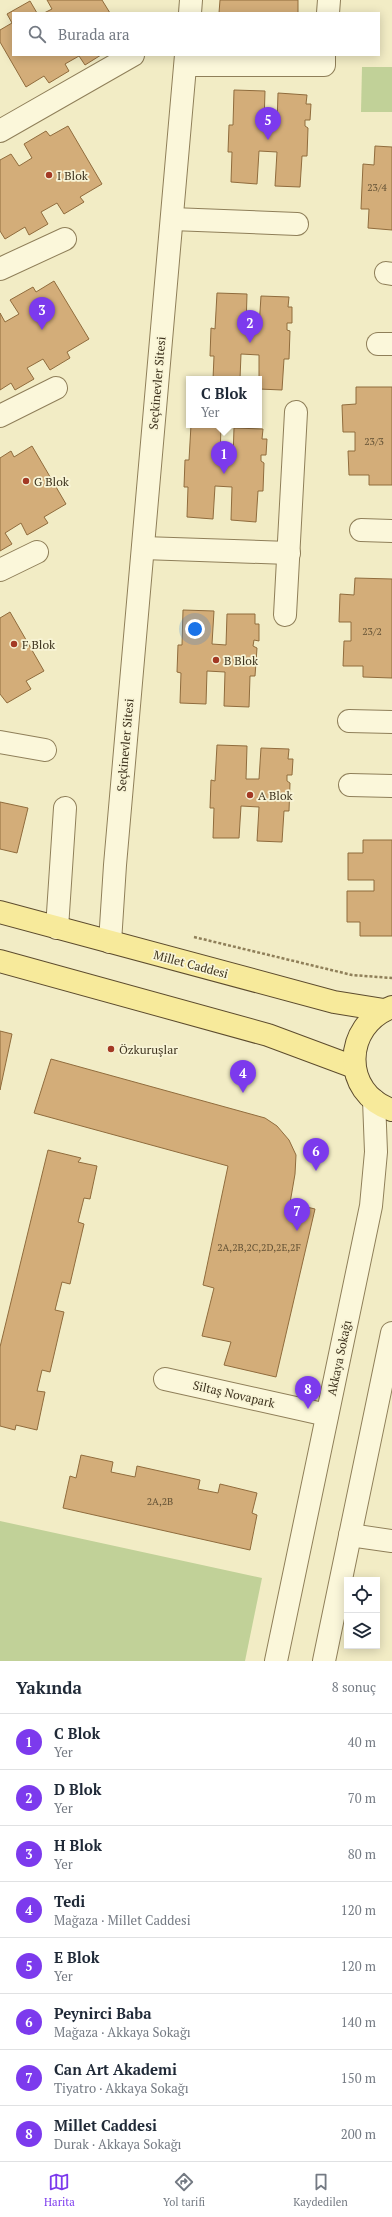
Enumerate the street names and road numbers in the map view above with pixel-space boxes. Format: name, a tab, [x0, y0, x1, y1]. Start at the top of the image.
street label: Seçkinevler Sitesi	[145, 335, 169, 430]
street label: Seçkinevler Sitesi	[113, 697, 137, 792]
street label: Millet Caddesi	[152, 947, 230, 981]
street label: Akkaya Sokağı	[324, 1318, 354, 1397]
street label: Siltaş Novapark	[192, 1377, 277, 1411]

